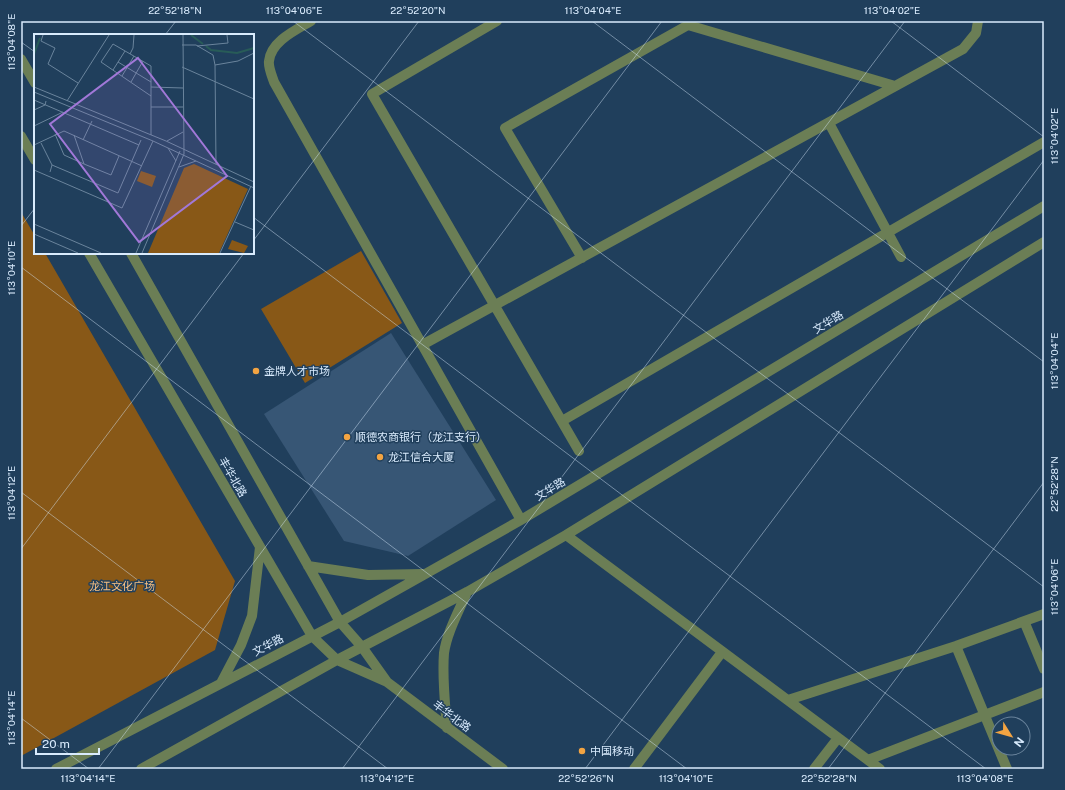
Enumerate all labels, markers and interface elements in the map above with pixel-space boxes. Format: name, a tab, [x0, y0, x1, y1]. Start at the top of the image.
text: 22°52'18"N	[148, 4, 202, 16]
text: 113°04'06"E	[266, 4, 322, 16]
text: 22°52'20"N	[390, 4, 446, 16]
text: 113°04'04"E	[565, 4, 621, 16]
text: 113°04'02"E	[864, 4, 920, 16]
text: 113°04'08"E	[5, 14, 17, 70]
inset map	[34, 34, 254, 254]
text: 113°04'02"E	[1048, 108, 1060, 164]
text: 113°04'10"E	[5, 241, 17, 295]
street label: 文华路	[811, 308, 845, 336]
text: 113°04'04"E	[1048, 333, 1060, 389]
place label: 金牌人才市场	[264, 365, 330, 377]
marker: 金牌人才市场	[251, 366, 261, 376]
place label: 顺德农商银行（龙江支行）	[355, 431, 487, 443]
marker: 顺德农商银行（龙江支行）	[342, 432, 352, 442]
place label: 龙江信合大厦	[388, 451, 454, 463]
marker: 龙江信合大厦	[375, 452, 385, 462]
street label: 丰华北路	[217, 455, 249, 499]
text: 22°52'28"N	[1048, 456, 1060, 512]
text: 113°04'12"E	[5, 466, 17, 520]
street label: 文华路	[533, 475, 567, 503]
text: 113°04'06"E	[1048, 559, 1060, 615]
park label: 龙江文化广场	[89, 580, 155, 592]
street label: 文华路	[251, 632, 285, 658]
text: 113°04'14"E	[5, 691, 17, 745]
street label: 丰华北路	[431, 698, 473, 734]
north arrow	[991, 716, 1031, 756]
scale bar	[36, 730, 99, 756]
text: N	[1012, 735, 1026, 749]
text: 20 m	[42, 737, 70, 751]
place label: 中国移动	[590, 745, 634, 757]
marker: 中国移动	[577, 746, 587, 756]
text: 113°04'14"E	[61, 772, 115, 784]
text: 113°04'12"E	[360, 772, 414, 784]
text: 22°52'26"N	[558, 772, 614, 784]
text: 113°04'10"E	[659, 772, 713, 784]
text: 22°52'28"N	[801, 772, 857, 784]
text: 113°04'08"E	[957, 772, 1013, 784]

